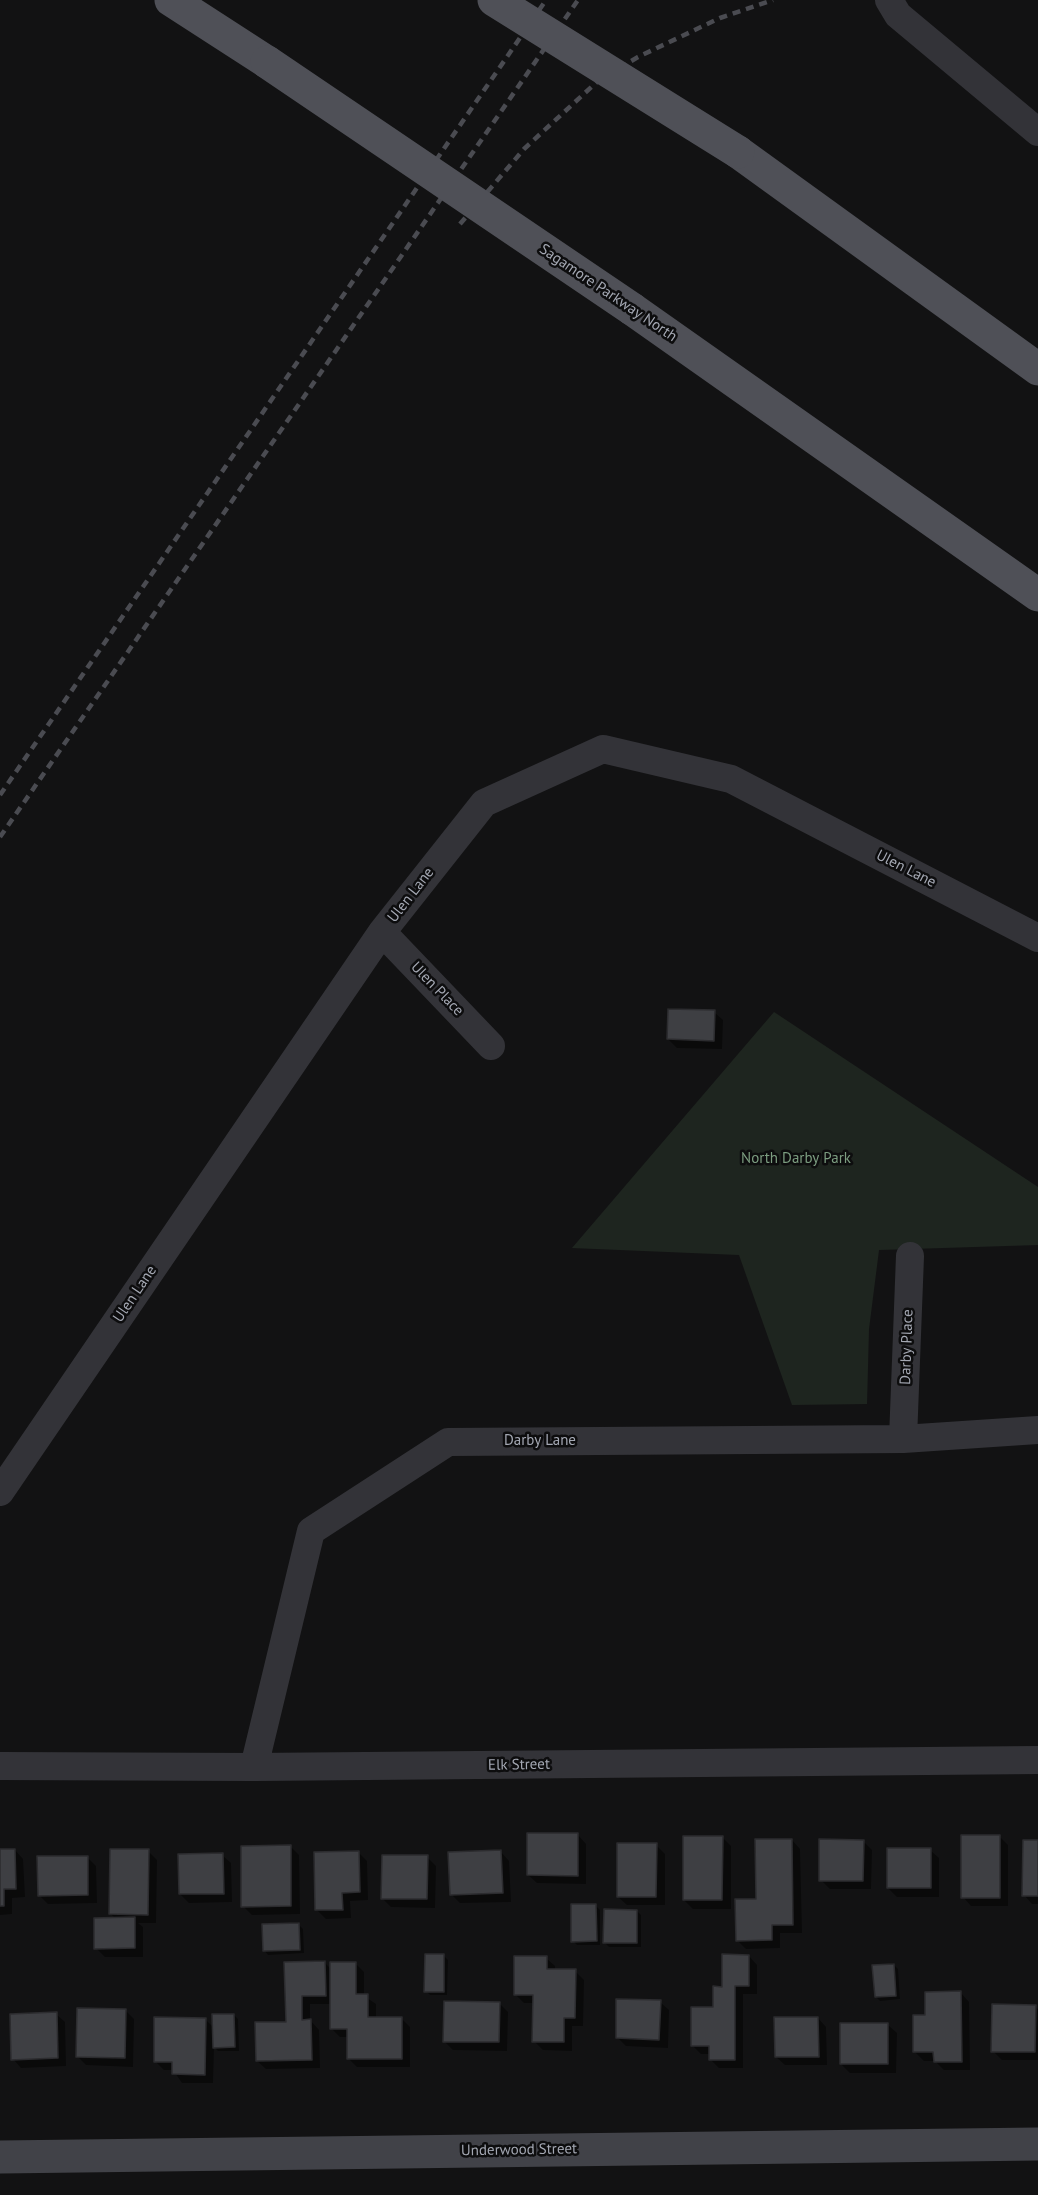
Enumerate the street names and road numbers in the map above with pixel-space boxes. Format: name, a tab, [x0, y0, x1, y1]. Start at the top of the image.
street label: Sagamore Parkway North	[536, 240, 680, 346]
street label: Ulen Lane	[873, 846, 939, 892]
street label: Ulen Lane	[384, 864, 438, 926]
street label: Ulen Place	[407, 958, 467, 1020]
street label: Ulen Lane	[109, 1262, 161, 1326]
street label: Darby Place	[897, 1309, 917, 1385]
street label: Darby Lane	[504, 1432, 576, 1450]
street label: Elk Street	[488, 1755, 550, 1775]
street label: Underwood Street	[461, 2140, 577, 2160]

